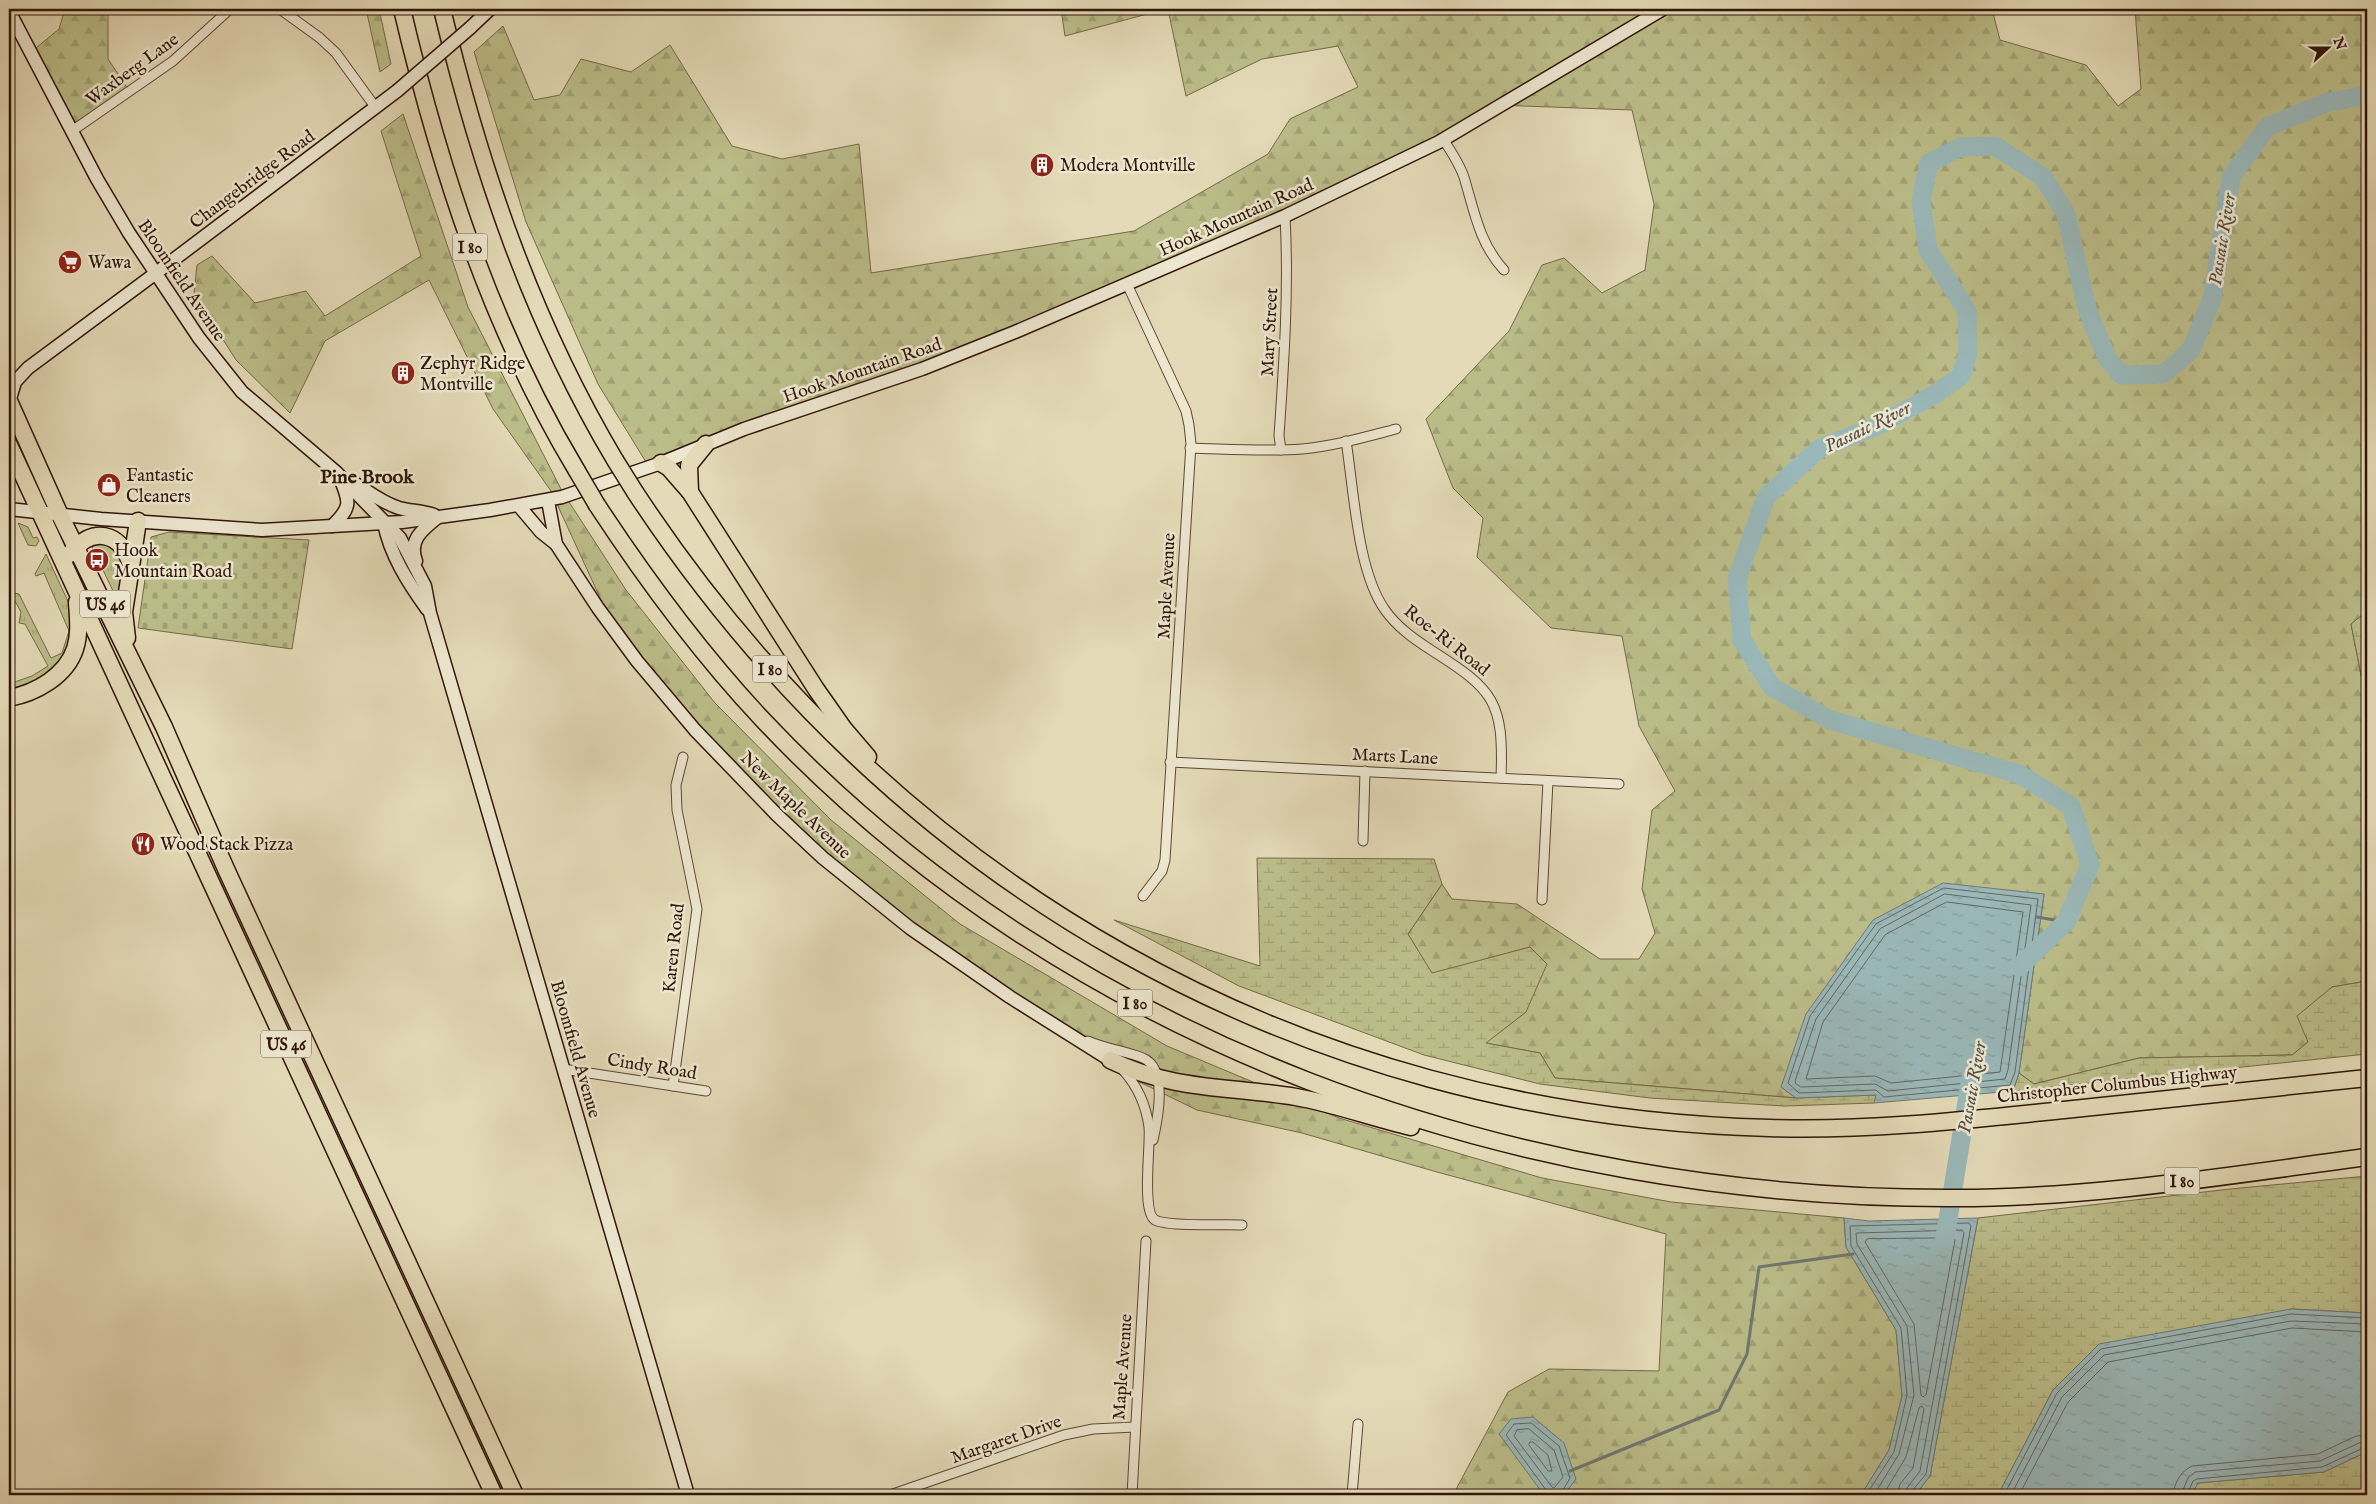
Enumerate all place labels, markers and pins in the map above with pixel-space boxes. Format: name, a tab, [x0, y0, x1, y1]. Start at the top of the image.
building icon: Modera Montville	[1029, 152, 1055, 178]
place label: Modera Montville	[1060, 155, 1196, 178]
supermarket icon: Wawa	[57, 249, 83, 275]
place label: Wawa	[88, 252, 131, 275]
place label: Zephyr Ridge Montville	[420, 353, 525, 397]
building icon: Zephyr Ridge Montville	[390, 360, 416, 386]
place label: Fantastic Cleaners	[126, 465, 194, 509]
shop icon: Fantastic Cleaners	[96, 472, 122, 498]
place label: Hook Mountain Road	[114, 540, 233, 584]
bus stop icon: Hook Mountain Road	[84, 547, 110, 573]
restaurant icon: Wood Stack Pizza	[130, 831, 156, 857]
place label: Wood Stack Pizza	[160, 834, 294, 857]

